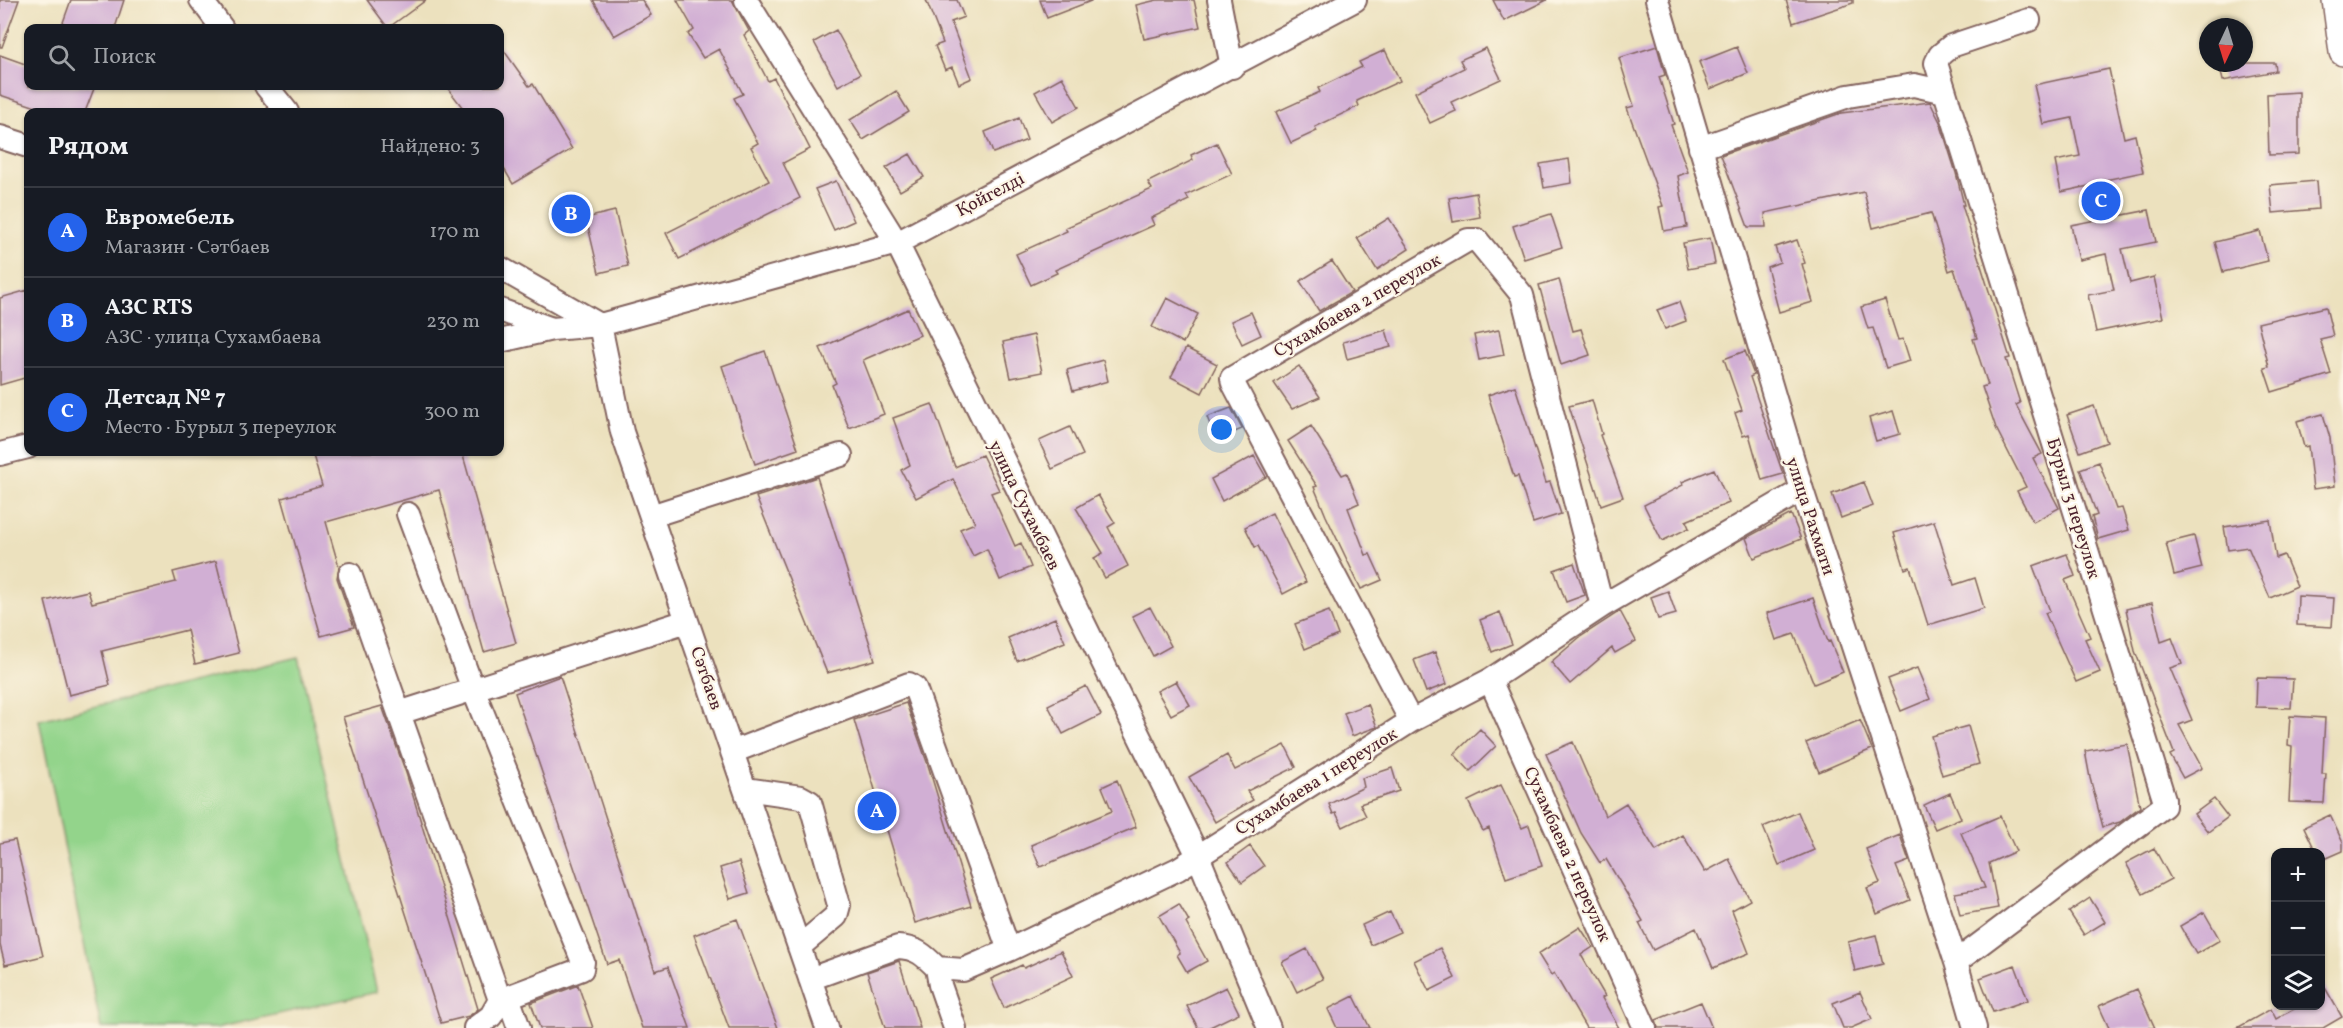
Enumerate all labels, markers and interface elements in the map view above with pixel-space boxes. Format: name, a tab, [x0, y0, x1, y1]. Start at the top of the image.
north arrow	[2199, 18, 2253, 72]
search box	[24, 24, 504, 90]
icon: search	[45, 41, 78, 74]
text: Поиск	[93, 42, 156, 73]
text: Рядом	[48, 129, 128, 165]
text: Найдено: 3	[380, 133, 480, 161]
street label: Қойгелді	[952, 167, 1029, 224]
pin: C	[2082, 178, 2120, 224]
pin: B	[552, 192, 590, 236]
text: Евромебель	[105, 203, 234, 234]
text: A	[60, 218, 75, 246]
text: 170 m	[430, 218, 480, 246]
text: Магазин · Сәтбаев	[105, 234, 270, 262]
street label: Сухамбаева 2 переулок	[1270, 248, 1446, 364]
text: АЗС RTS	[105, 293, 193, 324]
text: B	[61, 308, 74, 336]
text: 230 m	[426, 308, 480, 336]
text: АЗС · улица Сухамбаева	[105, 324, 321, 352]
text: Детсад № 7	[105, 383, 226, 414]
text: C	[61, 398, 74, 426]
text: 300 m	[424, 398, 480, 426]
text: Место · Бурыл 3 переулок	[105, 414, 337, 442]
your location	[1207, 415, 1236, 444]
street label: Бурыл 3 переулок	[2039, 435, 2106, 582]
street label: улица Сухамбаев	[981, 437, 1066, 575]
street label: улица Рахмати	[1779, 454, 1840, 579]
street label: Сәтбаев	[683, 644, 728, 713]
street label: Сухамбаева 1 переулок	[1231, 722, 1403, 842]
street label: Сухамбаева 2 переулок	[1517, 763, 1617, 947]
pin: A	[858, 788, 896, 834]
map controls	[2271, 848, 2325, 1010]
button: +	[2271, 848, 2325, 902]
button: −	[2271, 902, 2325, 956]
button: layers	[2271, 956, 2325, 1010]

